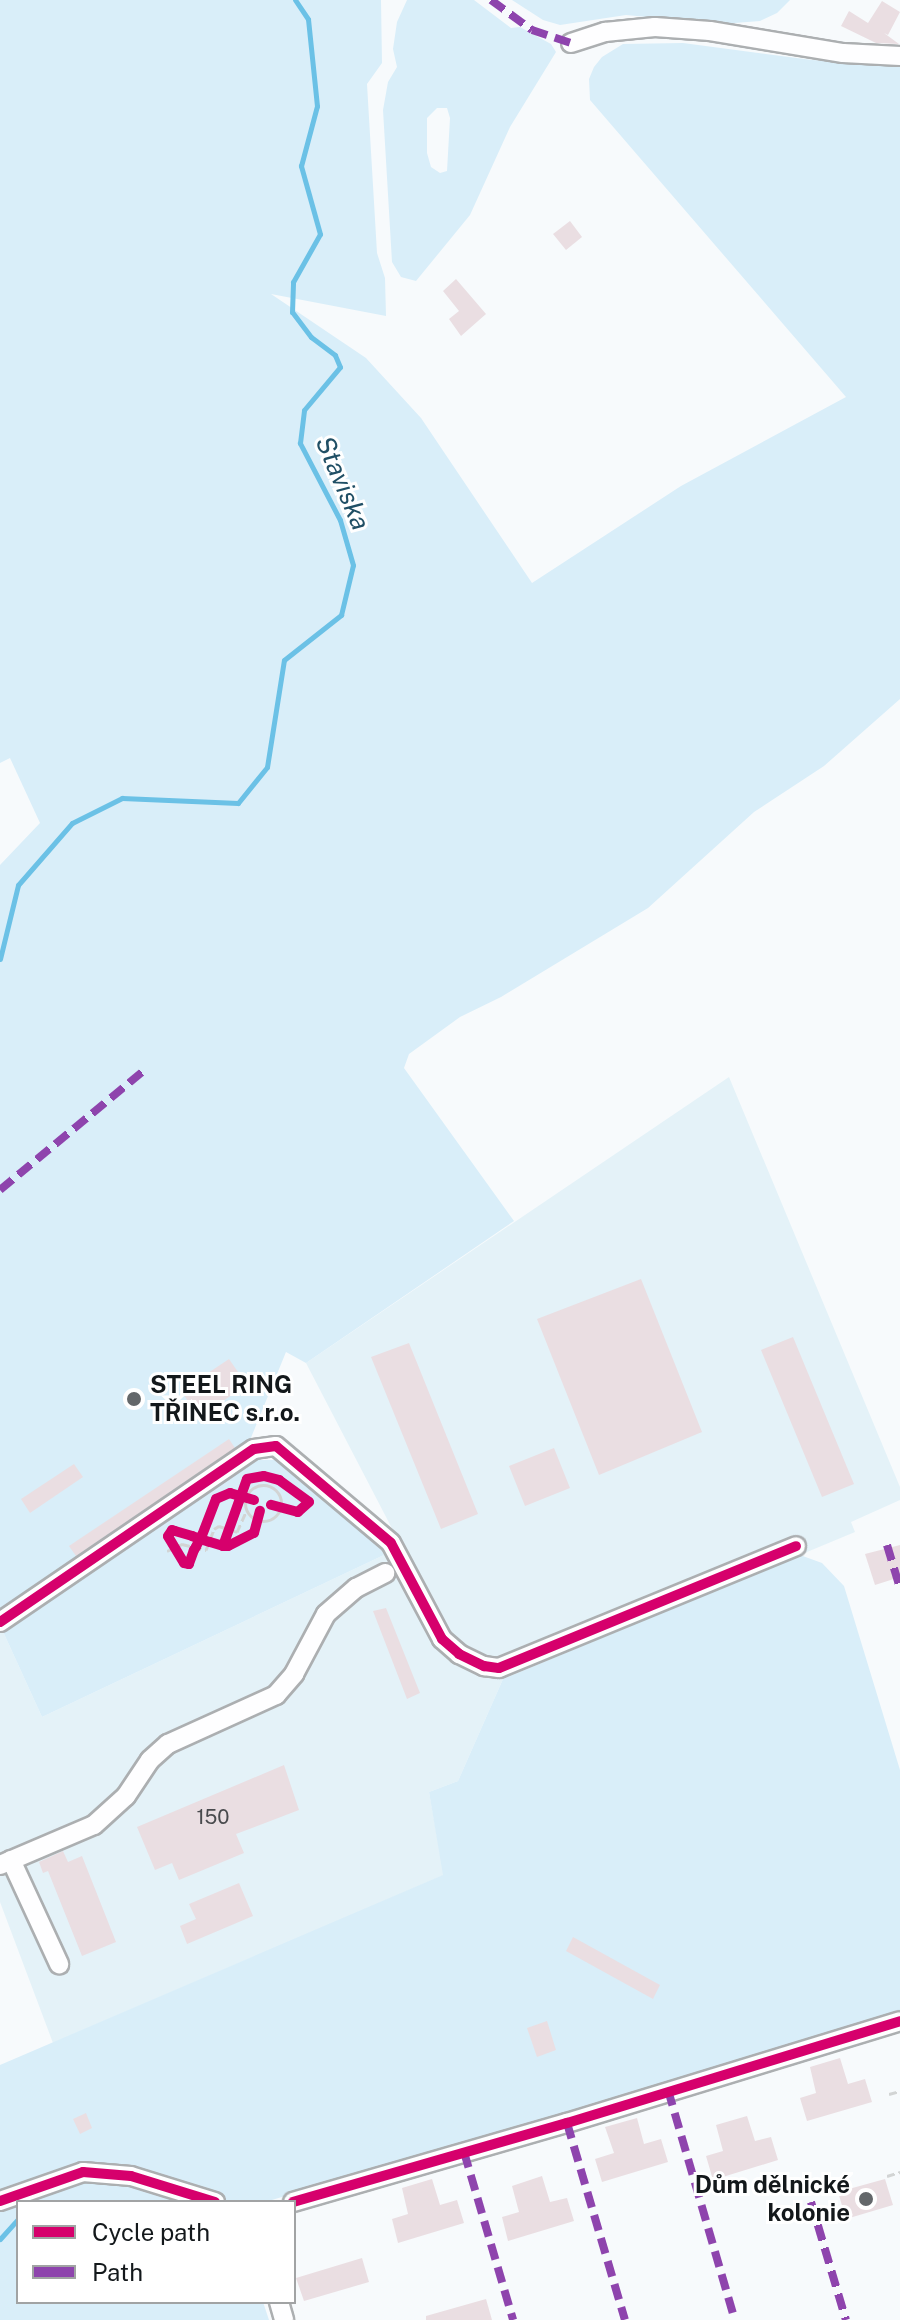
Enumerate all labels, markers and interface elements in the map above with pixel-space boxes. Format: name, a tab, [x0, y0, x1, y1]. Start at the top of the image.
water label: Staviska	[309, 431, 377, 535]
place label: STEEL RING TŘINEC s.r.o.	[150, 1371, 300, 1427]
marker: STEEL RING TŘINEC s.r.o.	[125, 1390, 143, 1408]
house number: 150	[196, 1805, 230, 1829]
place label: Dům dělnické kolonie	[695, 2171, 850, 2227]
marker: Dům dělnické kolonie	[857, 2190, 875, 2208]
legend	[16, 2200, 296, 2304]
text: Cycle path	[92, 2218, 210, 2246]
text: Path	[92, 2258, 143, 2286]

